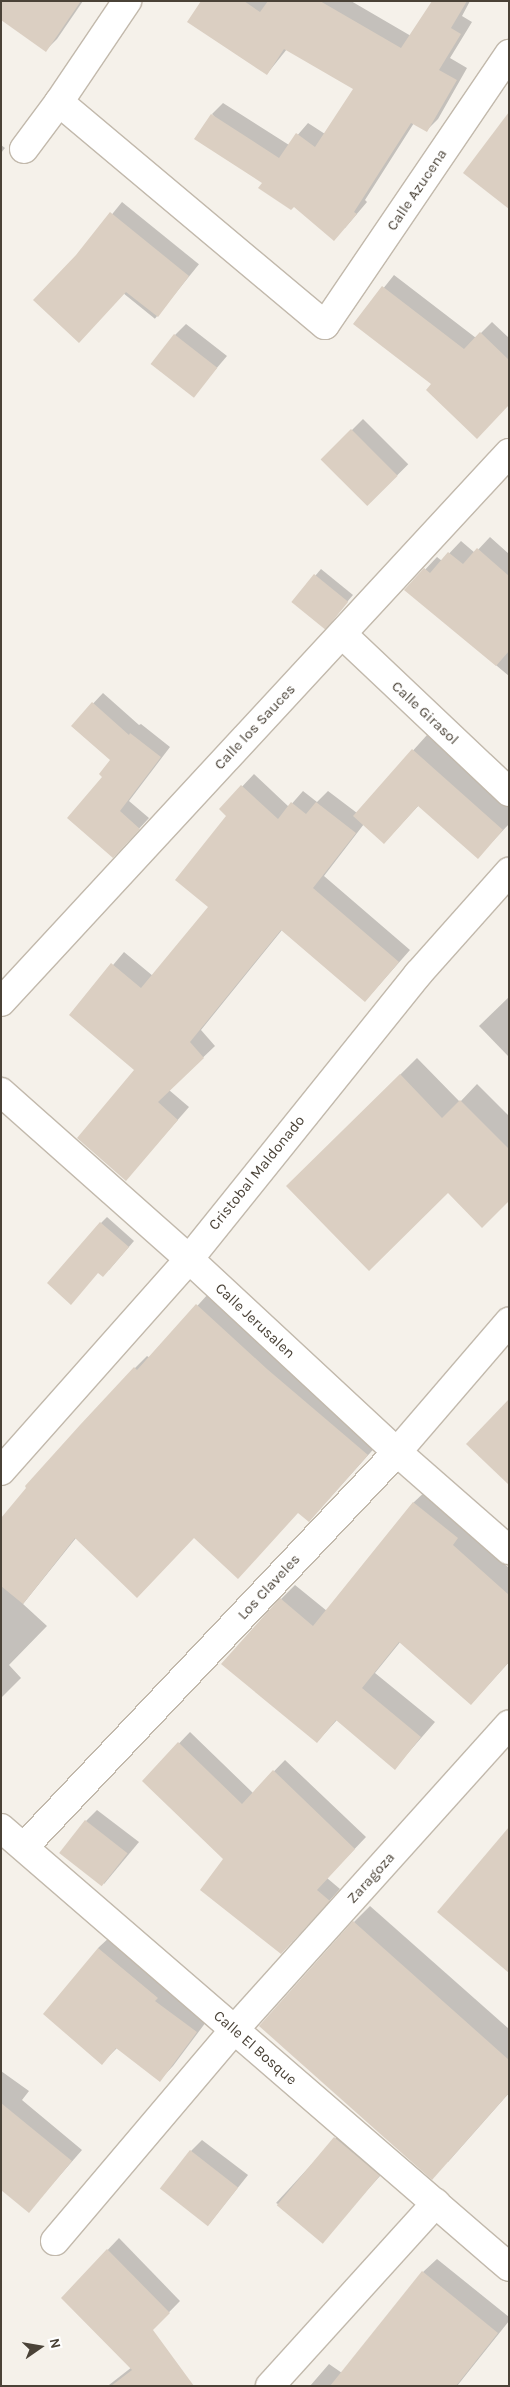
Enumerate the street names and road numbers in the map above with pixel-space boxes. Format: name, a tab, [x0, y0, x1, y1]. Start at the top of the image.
street label: Calle Azucena	[383, 146, 451, 234]
street label: Calle Girasol	[388, 677, 462, 749]
street label: Calle los Sauces	[211, 680, 299, 774]
street label: Cristobal Maldonado	[205, 1112, 309, 1234]
street label: Calle Jerusalen	[211, 1279, 299, 1363]
street label: Los Claveles	[234, 1550, 304, 1624]
street label: Zaragoza	[343, 1849, 399, 1907]
street label: Calle El Bosque	[210, 2007, 300, 2089]

